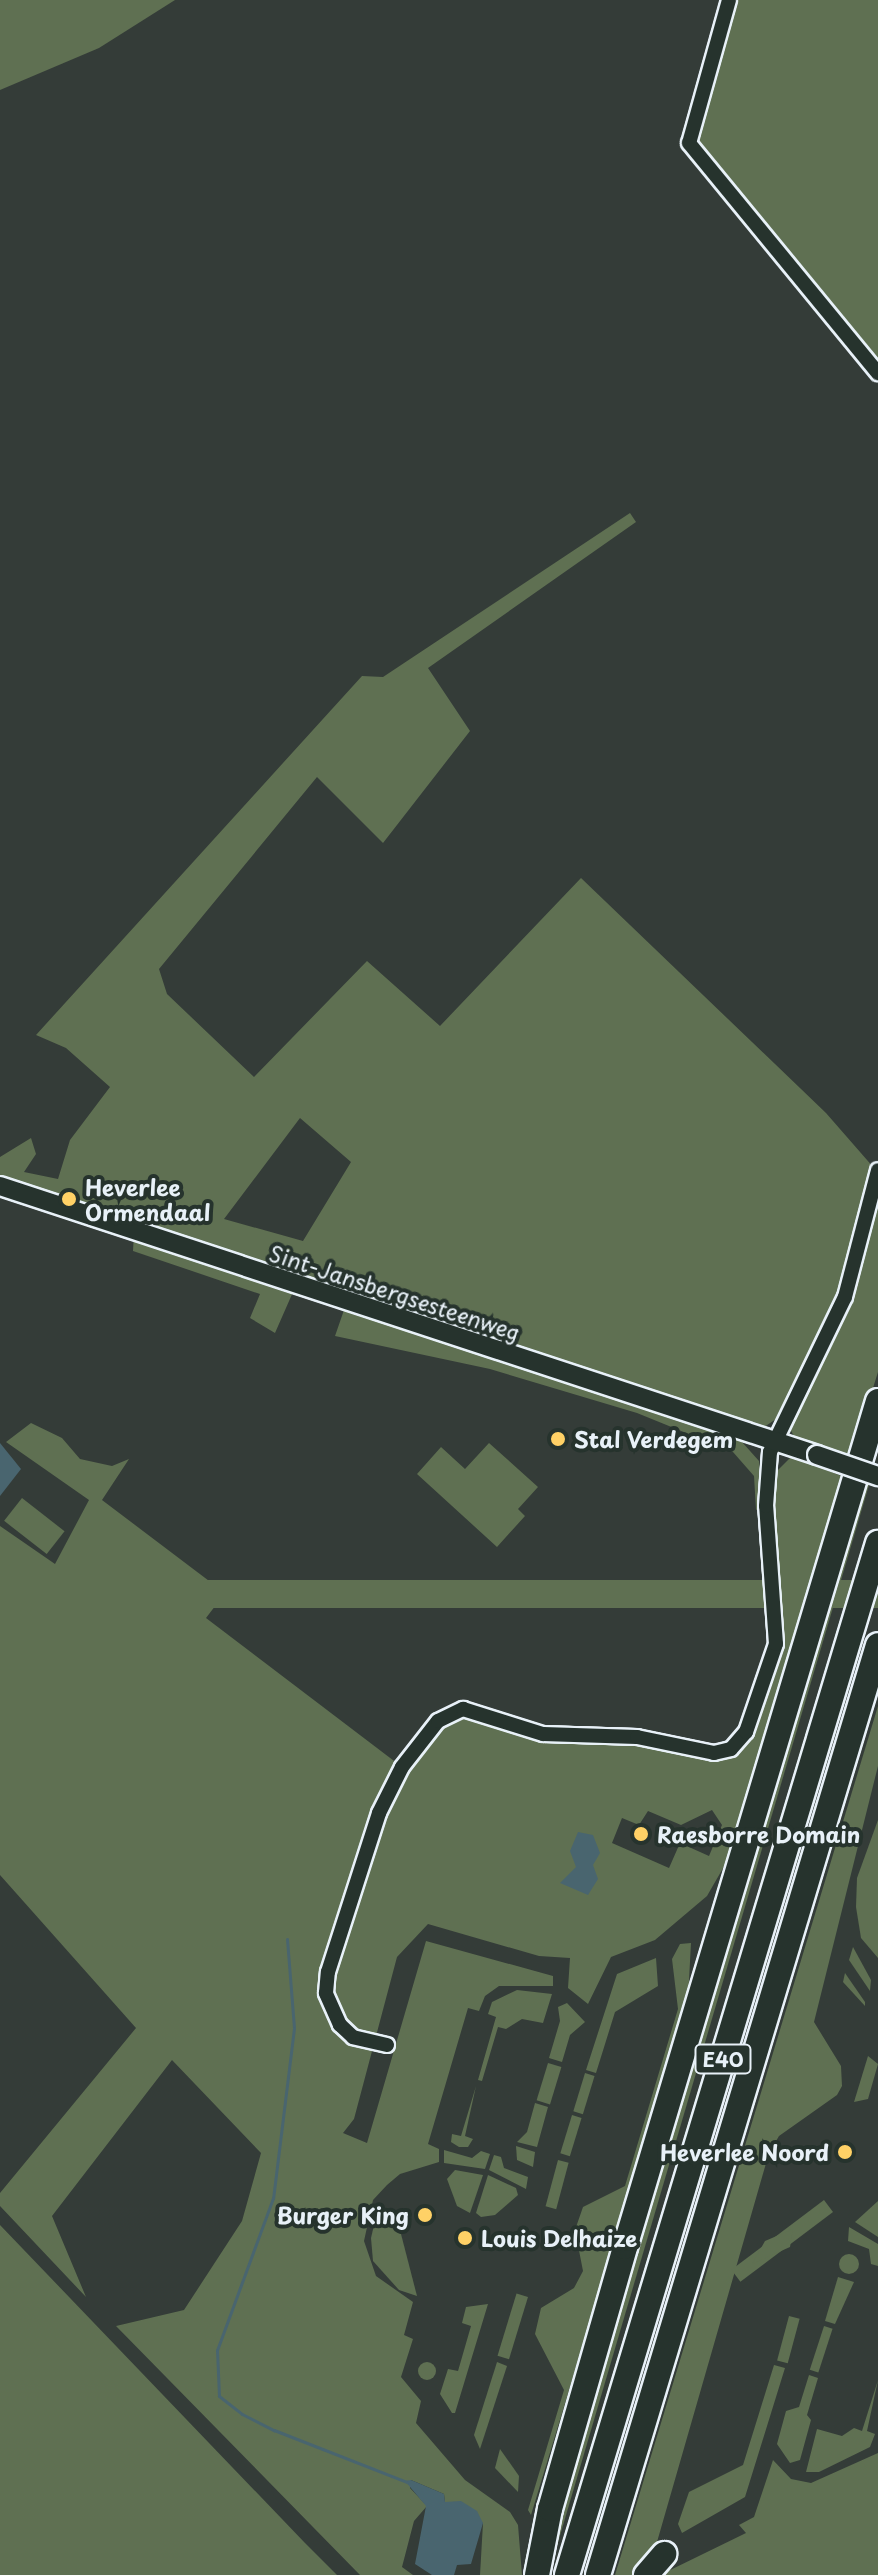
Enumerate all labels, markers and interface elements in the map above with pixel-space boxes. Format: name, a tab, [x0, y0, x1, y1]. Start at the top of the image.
place label: Heverlee Ormendaal	[85, 1173, 210, 1224]
marker: Heverlee Ormendaal	[60, 1190, 78, 1208]
street label: Sint-Jansbergsesteenweg	[266, 1239, 524, 1345]
place label: Stal Verdegem	[574, 1426, 734, 1452]
marker: Stal Verdegem	[549, 1430, 567, 1448]
place label: Raesborre Domain	[657, 1821, 861, 1847]
marker: Raesborre Domain	[632, 1825, 650, 1843]
road number: E40	[693, 2043, 753, 2075]
place label: Heverlee Noord	[659, 2139, 829, 2165]
marker: Heverlee Noord	[836, 2143, 854, 2161]
place label: Burger King	[277, 2202, 409, 2228]
marker: Burger King	[416, 2206, 434, 2224]
place label: Louis Delhaize	[481, 2225, 638, 2251]
marker: Louis Delhaize	[456, 2229, 474, 2247]

